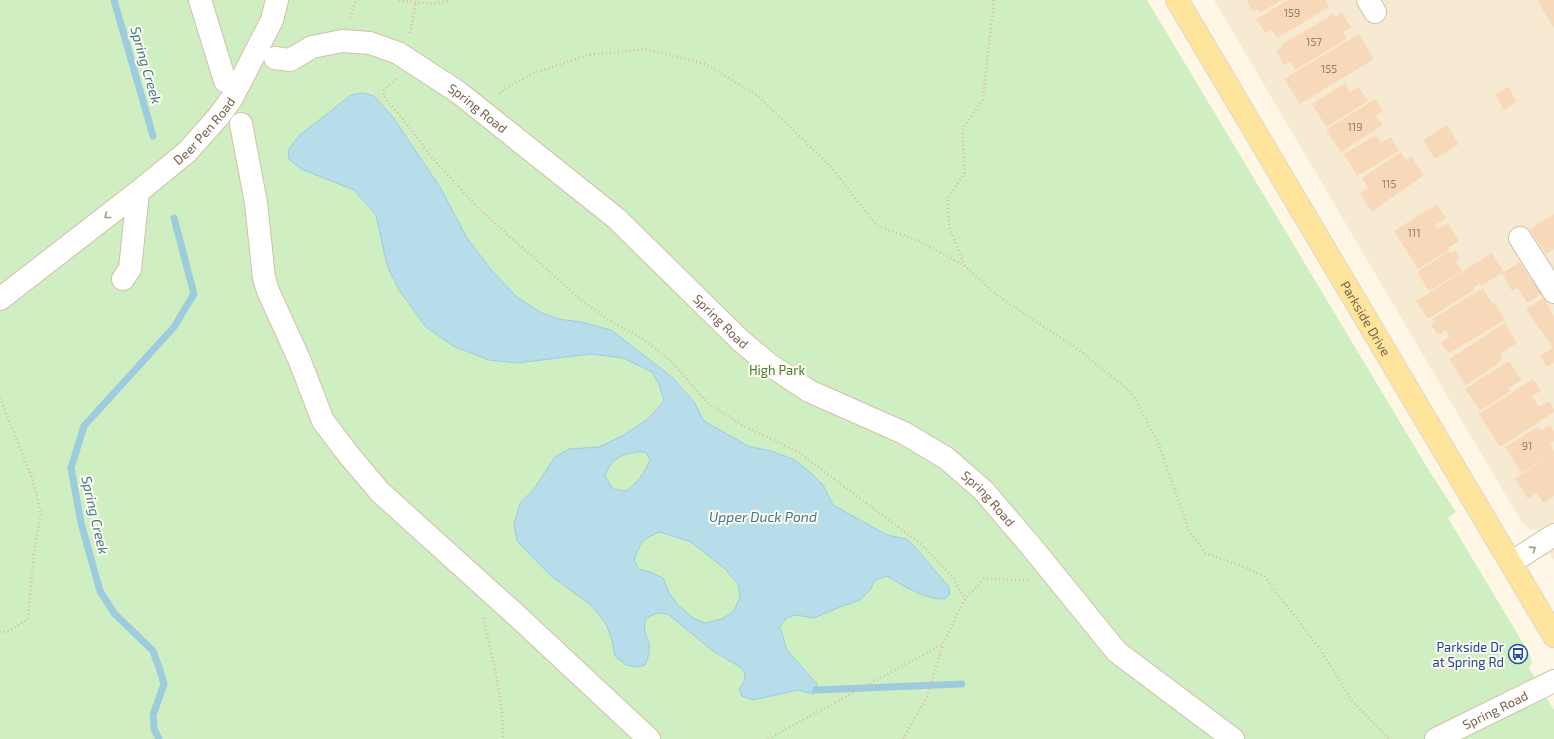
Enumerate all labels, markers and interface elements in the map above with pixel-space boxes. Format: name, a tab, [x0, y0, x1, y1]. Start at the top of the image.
house number: 159	[1284, 6, 1300, 19]
water label: Spring Creek	[127, 24, 166, 106]
house number: 157	[1306, 35, 1322, 48]
house number: 155	[1321, 62, 1337, 75]
street label: Spring Road	[445, 80, 511, 136]
street label: Deer Pen Road	[170, 94, 238, 168]
house number: 119	[1347, 120, 1363, 133]
house number: 115	[1382, 177, 1396, 190]
one-way arrow	[105, 211, 112, 218]
house number: 111	[1407, 226, 1421, 239]
street label: Parkside Drive	[1337, 278, 1394, 359]
street label: Spring Road	[690, 291, 752, 352]
park label: High Park	[749, 362, 805, 378]
house number: 91	[1522, 439, 1532, 452]
street label: Spring Road	[958, 467, 1018, 530]
water label: Spring Creek	[78, 474, 113, 556]
water label: Upper Duck Pond	[709, 508, 817, 525]
one-way arrow	[1529, 546, 1536, 554]
place label: Parkside Dr at Spring Rd	[1433, 639, 1504, 670]
bus stop icon: Parkside Dr at Spring Rd	[1507, 643, 1529, 665]
street label: Spring Road	[1460, 687, 1531, 733]

